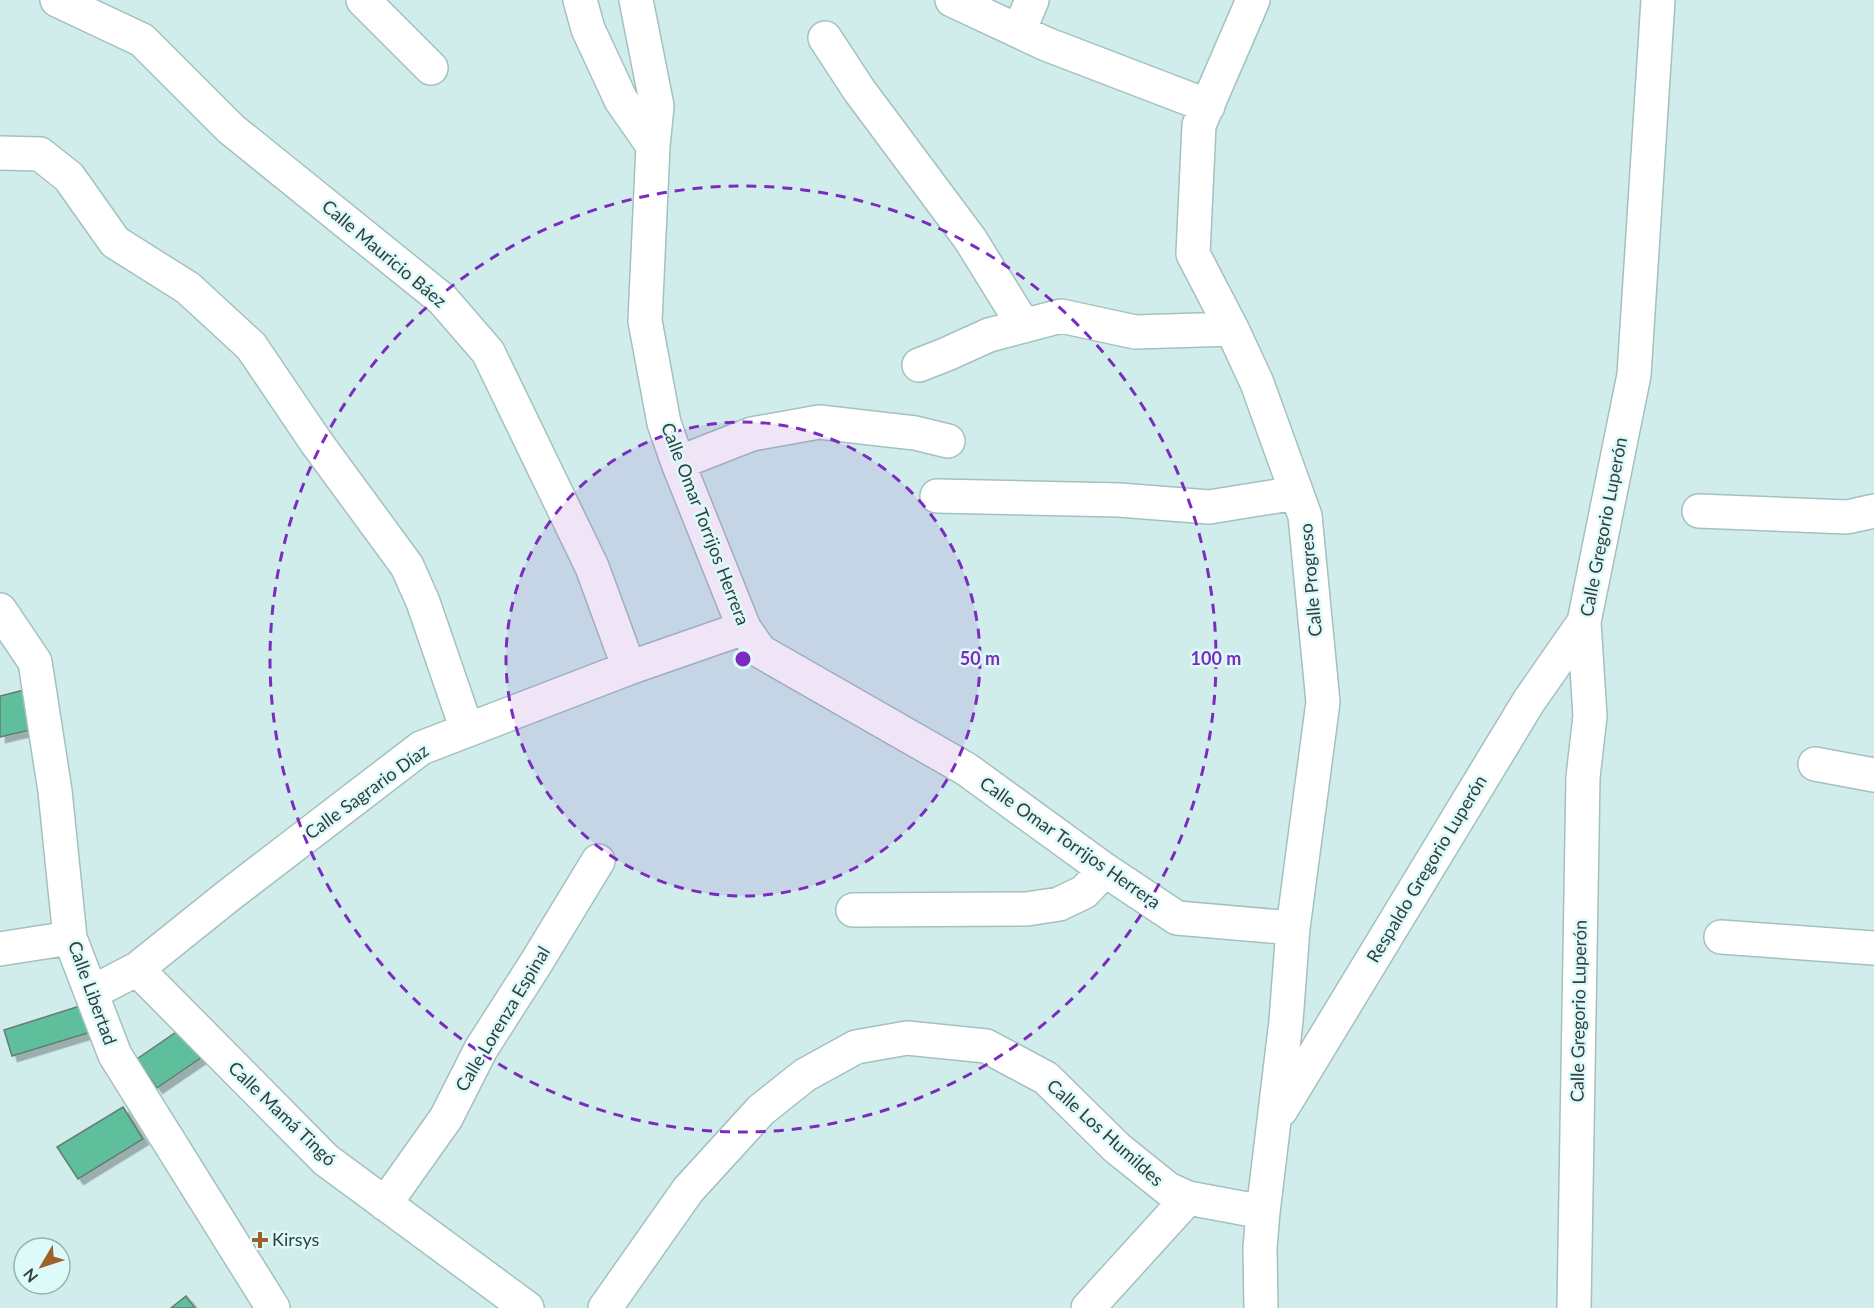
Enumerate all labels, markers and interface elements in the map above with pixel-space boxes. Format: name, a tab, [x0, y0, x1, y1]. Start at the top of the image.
street label: Calle Mauricio Báez	[318, 195, 451, 312]
street label: Calle Omar Torrijos Herrera	[657, 419, 755, 628]
street label: Calle Gregorio Luperón	[1575, 435, 1631, 618]
street label: Calle Progreso	[1294, 523, 1326, 638]
text: 50 m	[960, 647, 1000, 669]
text: 100 m	[1191, 647, 1241, 669]
centre of rings	[733, 649, 753, 669]
street label: Calle Sagrario Díaz	[300, 739, 433, 843]
street label: Calle Omar Torrijos Herrera	[976, 771, 1165, 913]
street label: Respaldo Gregorio Luperón	[1361, 771, 1491, 966]
street label: Calle Gregorio Luperón	[1565, 920, 1591, 1102]
street label: Calle Libertad	[64, 938, 122, 1048]
street label: Calle Lorenza Espinal	[450, 942, 554, 1095]
street label: Calle Mamá Tingó	[224, 1056, 341, 1170]
street label: Calle Los Humildes	[1043, 1074, 1169, 1190]
place label: Kirsys	[272, 1228, 319, 1250]
marker: Kirsys	[253, 1233, 267, 1247]
north arrow	[12, 1236, 72, 1296]
text: N	[19, 1265, 41, 1287]

